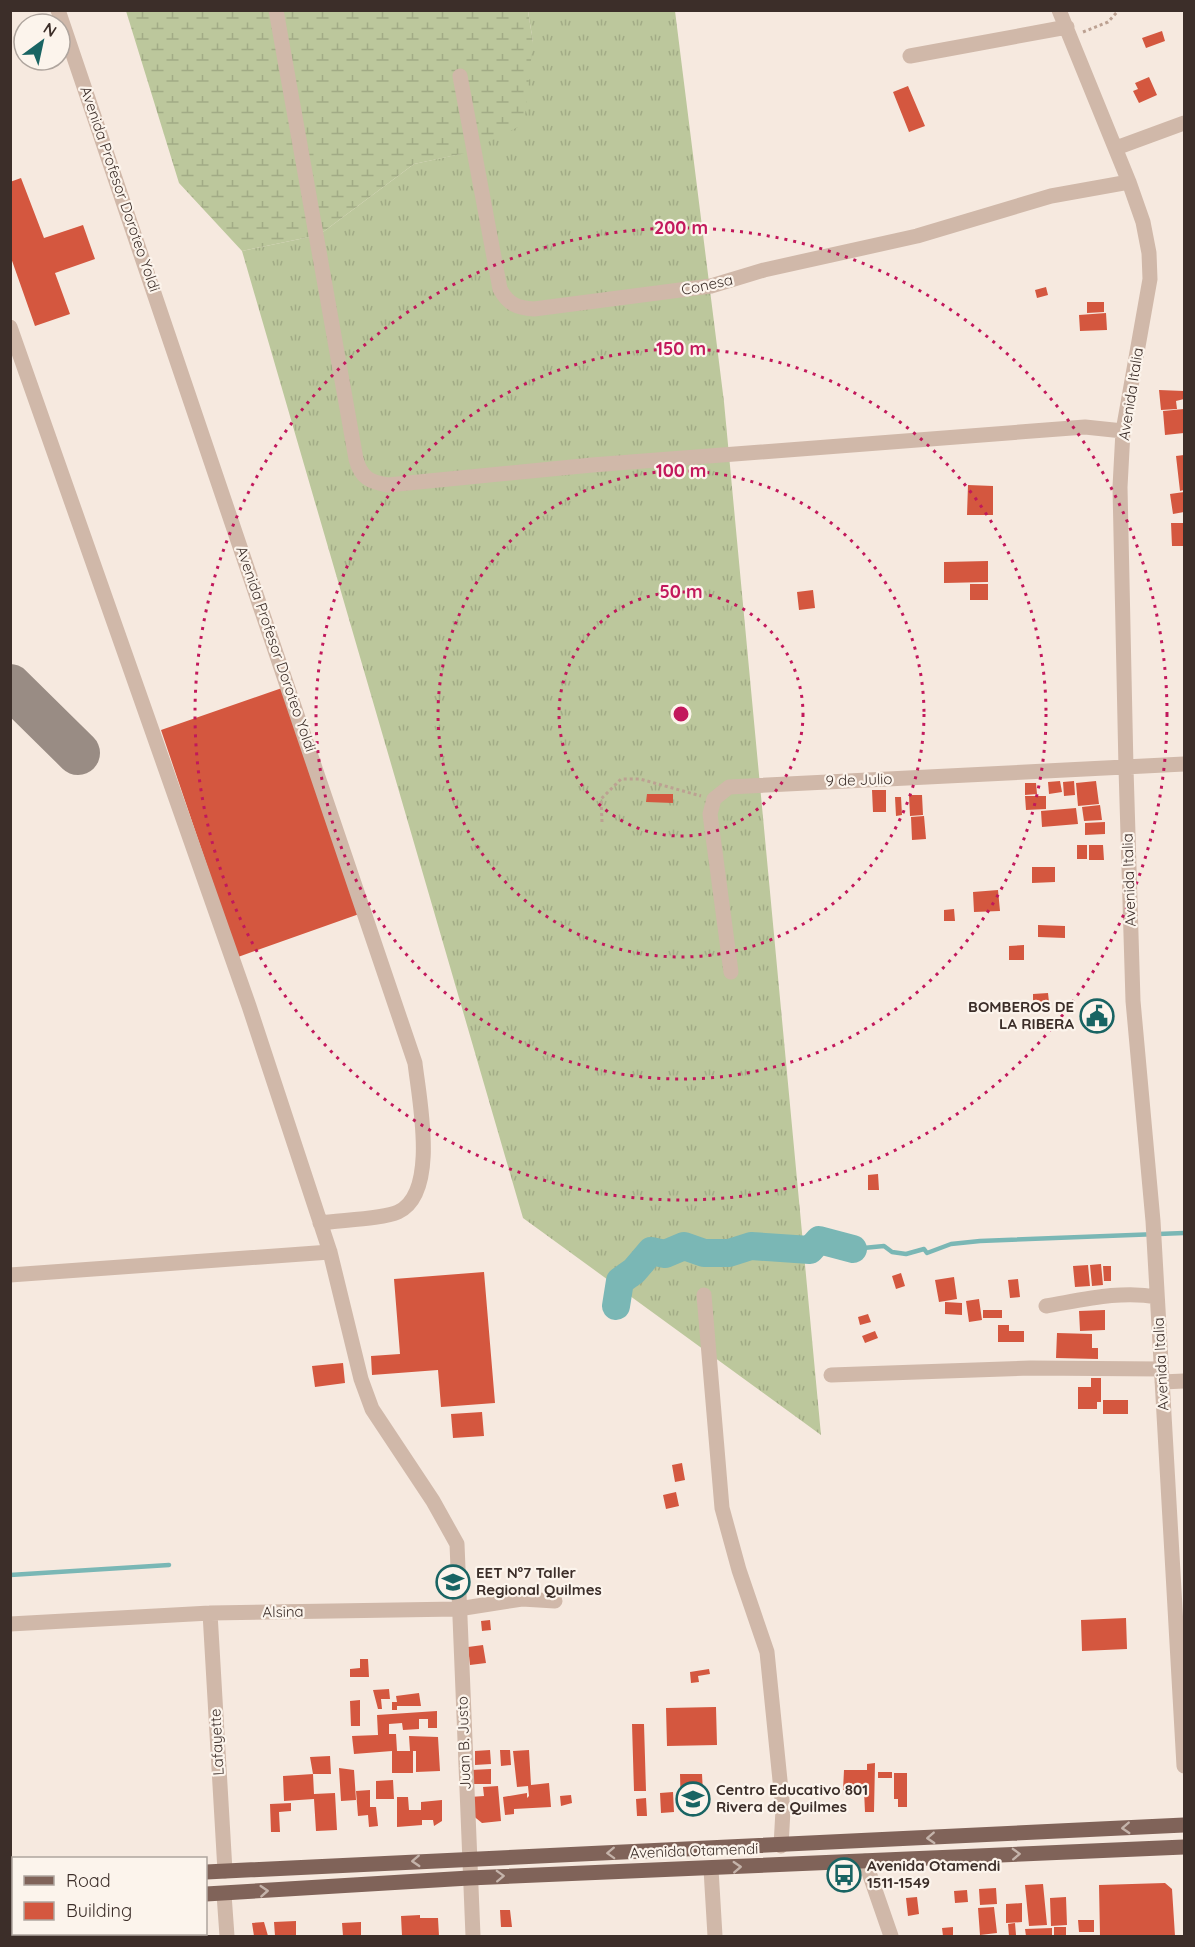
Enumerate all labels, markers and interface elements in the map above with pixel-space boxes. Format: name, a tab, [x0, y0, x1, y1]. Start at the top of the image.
north arrow	[12, 12, 72, 72]
text: N	[40, 18, 61, 41]
street label: Avenida Profesor Doroteo Yoldi	[76, 84, 165, 294]
text: 200 m	[654, 216, 708, 239]
street label: Conesa	[679, 270, 734, 299]
text: 150 m	[656, 337, 706, 360]
street label: Avenida Italia	[1114, 346, 1147, 442]
text: 100 m	[656, 459, 706, 482]
street label: Avenida Profesor Doroteo Yoldi	[232, 544, 321, 754]
text: 50 m	[659, 580, 703, 603]
centre of rings	[671, 704, 691, 724]
street label: 9 de Julio	[825, 769, 893, 790]
street label: Avenida Italia	[1117, 833, 1140, 927]
place label: BOMBEROS DE LA RIBERA	[968, 997, 1074, 1033]
public building icon: BOMBEROS DE LA RIBERA	[1079, 998, 1115, 1034]
street label: Avenida Italia	[1149, 1317, 1172, 1411]
place label: EET Nº7 Taller Regional Quilmes	[476, 1563, 602, 1599]
school or university icon: EET Nº7 Taller Regional Quilmes	[435, 1564, 471, 1600]
street label: Alsina	[262, 1602, 304, 1621]
street label: Juan B. Justo	[452, 1696, 475, 1790]
street label: Lafayette	[205, 1708, 228, 1776]
place label: Centro Educativo 801 Rivera de Quilmes	[716, 1780, 868, 1816]
school or university icon: Centro Educativo 801 Rivera de Quilmes	[675, 1781, 711, 1817]
one-way arrow	[1122, 1821, 1131, 1834]
one-way arrow	[927, 1831, 936, 1844]
street label: Avenida Otamendi	[629, 1839, 759, 1862]
one-way arrow	[606, 1846, 615, 1859]
one-way arrow	[1011, 1848, 1020, 1861]
one-way arrow	[411, 1855, 420, 1868]
place label: Avenida Otamendi 1511-1549	[867, 1856, 1000, 1892]
legend	[12, 1857, 207, 1935]
bus stop icon: Avenida Otamendi 1511-1549	[826, 1857, 862, 1893]
one-way arrow	[733, 1861, 742, 1874]
text: Road	[66, 1869, 111, 1892]
one-way arrow	[496, 1870, 505, 1883]
one-way arrow	[259, 1885, 268, 1898]
text: Building	[66, 1899, 132, 1922]

